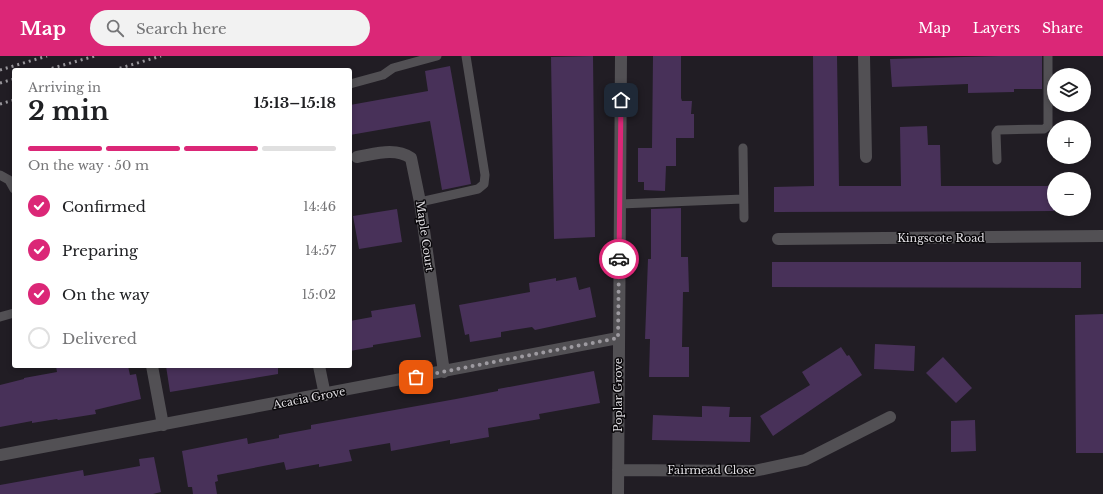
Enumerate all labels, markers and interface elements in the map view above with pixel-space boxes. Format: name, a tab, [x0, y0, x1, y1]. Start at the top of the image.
search box	[90, 10, 370, 46]
text: Map	[20, 17, 66, 40]
icon: search	[104, 17, 126, 39]
text: Search here	[136, 19, 227, 38]
text: Map	[918, 19, 951, 37]
text: Layers	[973, 19, 1020, 37]
text: Share	[1042, 19, 1083, 37]
map controls	[1047, 68, 1091, 216]
button: layers	[1047, 68, 1091, 112]
text: Arriving in	[28, 79, 101, 96]
pin	[604, 83, 638, 117]
icon: home	[610, 89, 632, 111]
text: 15:13–15:18	[253, 93, 336, 112]
text: 2 min	[28, 95, 109, 127]
button: +	[1047, 120, 1091, 164]
text: On the way · 50 m	[28, 157, 149, 174]
button: −	[1047, 172, 1091, 216]
icon: check	[28, 195, 50, 217]
text: Confirmed	[62, 197, 146, 216]
text: 14:46	[303, 198, 336, 215]
street label: Maple Court	[413, 200, 437, 273]
street label: Kingscote Road	[897, 231, 985, 245]
icon: check	[28, 239, 50, 261]
courier	[599, 239, 639, 279]
text: Preparing	[62, 241, 138, 260]
text: 14:57	[305, 242, 336, 259]
icon: car	[608, 248, 630, 270]
icon: check	[28, 283, 50, 305]
text: On the way	[62, 285, 150, 304]
text: 15:02	[302, 286, 336, 303]
text: Delivered	[62, 329, 137, 348]
street label: Poplar Grove	[611, 358, 625, 432]
pin	[399, 360, 433, 394]
icon: bag	[405, 366, 427, 388]
street label: Acacia Grove	[271, 384, 346, 412]
street label: Fairmead Close	[667, 463, 755, 477]

